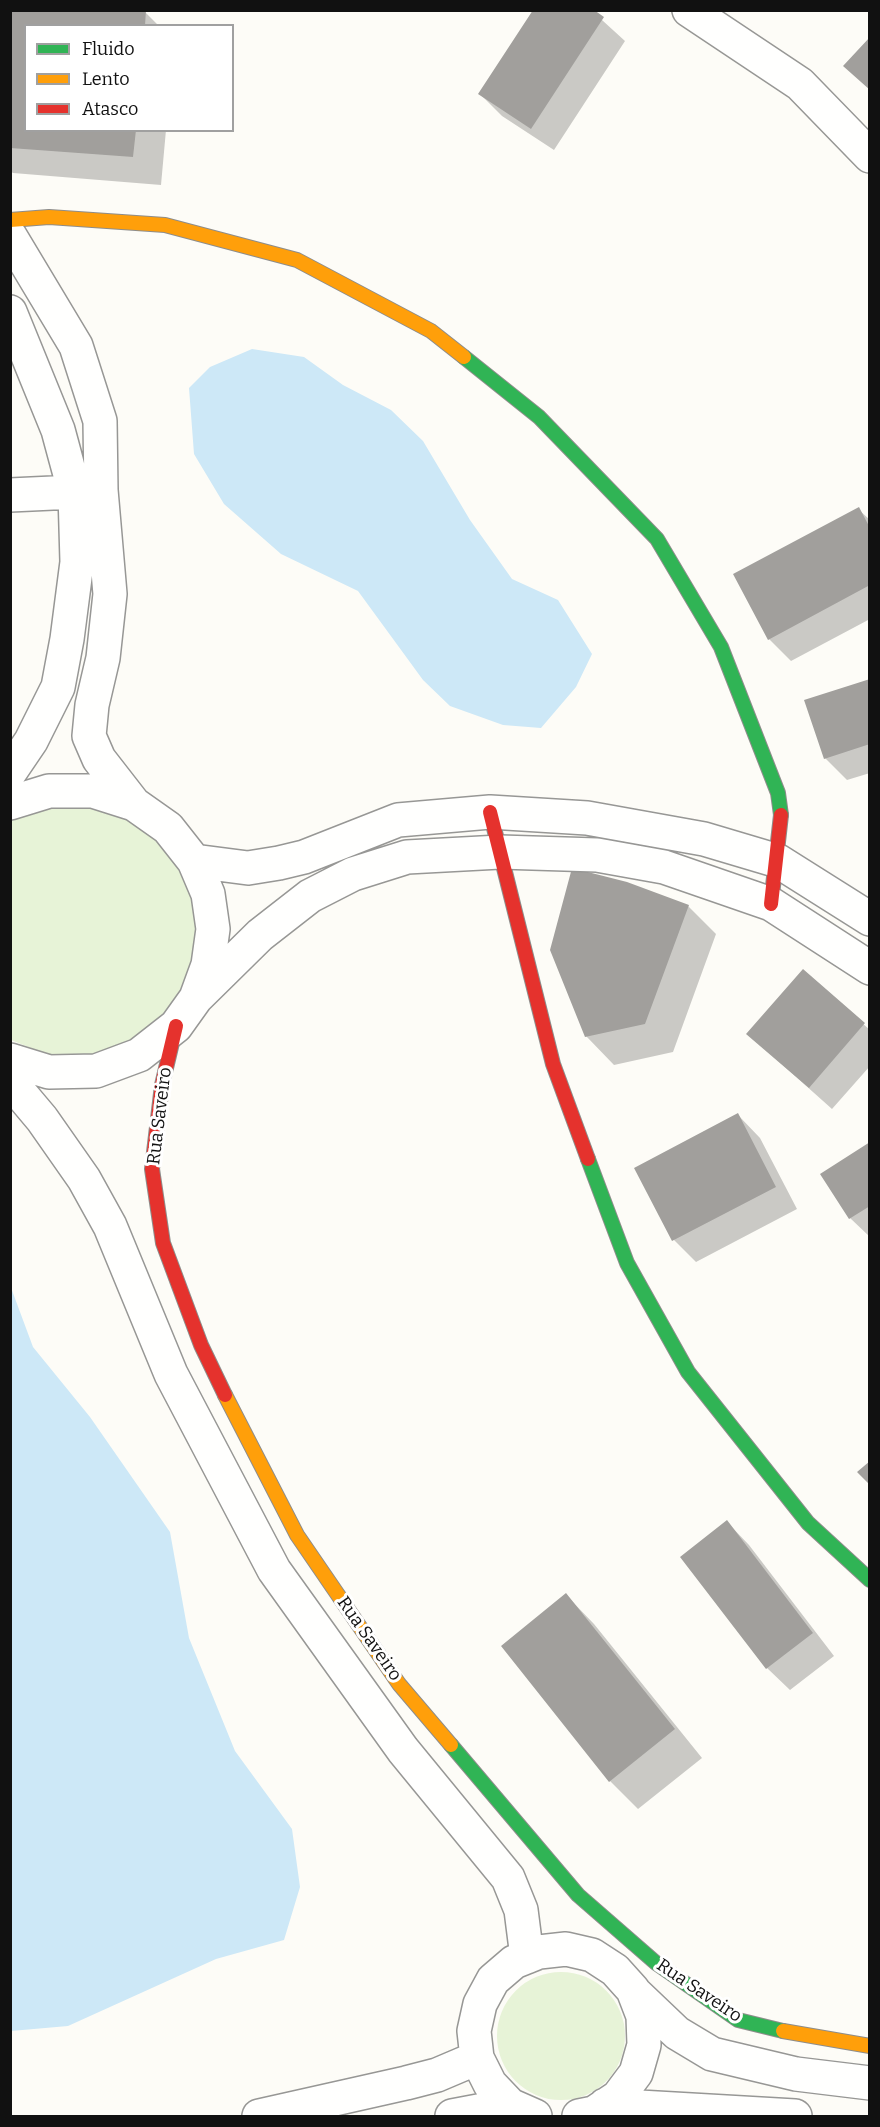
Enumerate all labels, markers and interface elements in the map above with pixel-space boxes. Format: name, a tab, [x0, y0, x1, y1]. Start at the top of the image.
legend	[24, 24, 234, 132]
text: Fluido	[82, 38, 135, 60]
text: Lento	[82, 68, 130, 90]
text: Atasco	[82, 98, 138, 120]
street label: Rua Saveiro	[143, 1066, 177, 1166]
street label: Rua Saveiro	[332, 1593, 406, 1685]
street label: Rua Saveiro	[652, 1955, 746, 2027]

